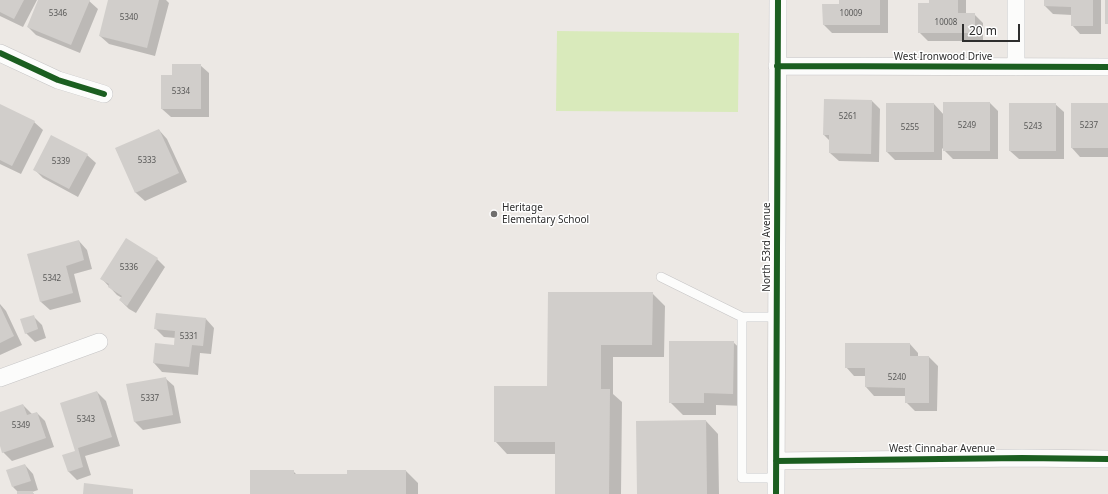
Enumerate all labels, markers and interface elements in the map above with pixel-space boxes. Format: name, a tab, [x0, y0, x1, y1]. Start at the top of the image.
house number: 5346	[49, 9, 67, 19]
house number: 10009	[840, 9, 862, 19]
house number: 5340	[120, 13, 138, 23]
scale bar	[964, 16, 1022, 42]
house number: 10008	[935, 18, 957, 28]
text: 20 m	[969, 22, 997, 39]
street label: West Ironwood Drive	[894, 51, 992, 63]
house number: 5334	[172, 87, 190, 97]
house number: 5261	[839, 112, 857, 122]
house number: 5249	[958, 121, 976, 131]
house number: 5237	[1080, 121, 1098, 131]
house number: 5243	[1024, 122, 1042, 132]
house number: 5255	[901, 123, 919, 133]
house number: 5333	[138, 156, 156, 166]
house number: 5339	[52, 157, 70, 167]
place label: Heritage Elementary School	[502, 202, 589, 226]
street label: North 53rd Avenue	[761, 202, 773, 292]
marker: Heritage Elementary School	[489, 209, 499, 219]
house number: 5336	[120, 263, 138, 273]
house number: 5342	[43, 274, 61, 284]
house number: 5331	[180, 332, 198, 342]
house number: 5240	[888, 373, 906, 383]
house number: 5337	[141, 394, 159, 404]
house number: 5343	[77, 415, 95, 425]
house number: 5349	[12, 421, 30, 431]
street label: West Cinnabar Avenue	[889, 443, 995, 455]

